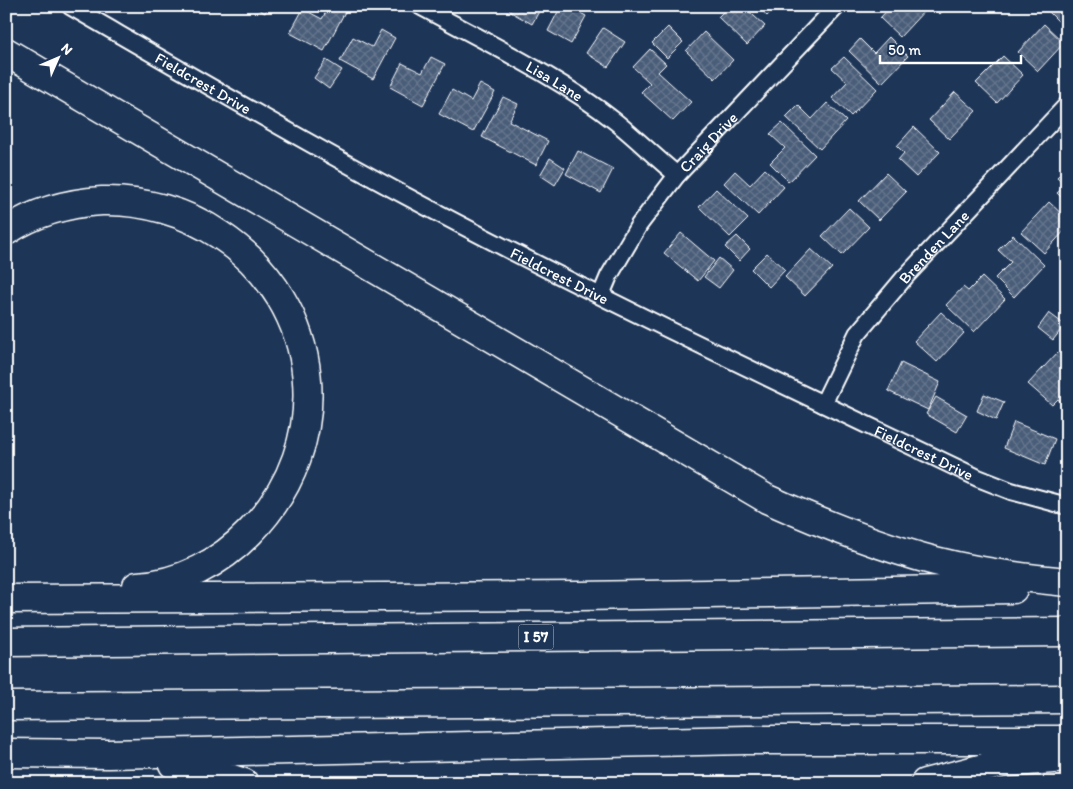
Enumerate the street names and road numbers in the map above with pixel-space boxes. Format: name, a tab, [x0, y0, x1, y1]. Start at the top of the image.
street label: Fieldcrest Drive	[152, 48, 255, 118]
street label: Lisa Lane	[523, 56, 587, 105]
street label: Craig Drive	[675, 108, 741, 176]
street label: Brenden Lane	[894, 206, 973, 287]
street label: Fieldcrest Drive	[507, 243, 612, 308]
street label: Fieldcrest Drive	[871, 420, 977, 484]
road number: I 57	[518, 624, 554, 650]

